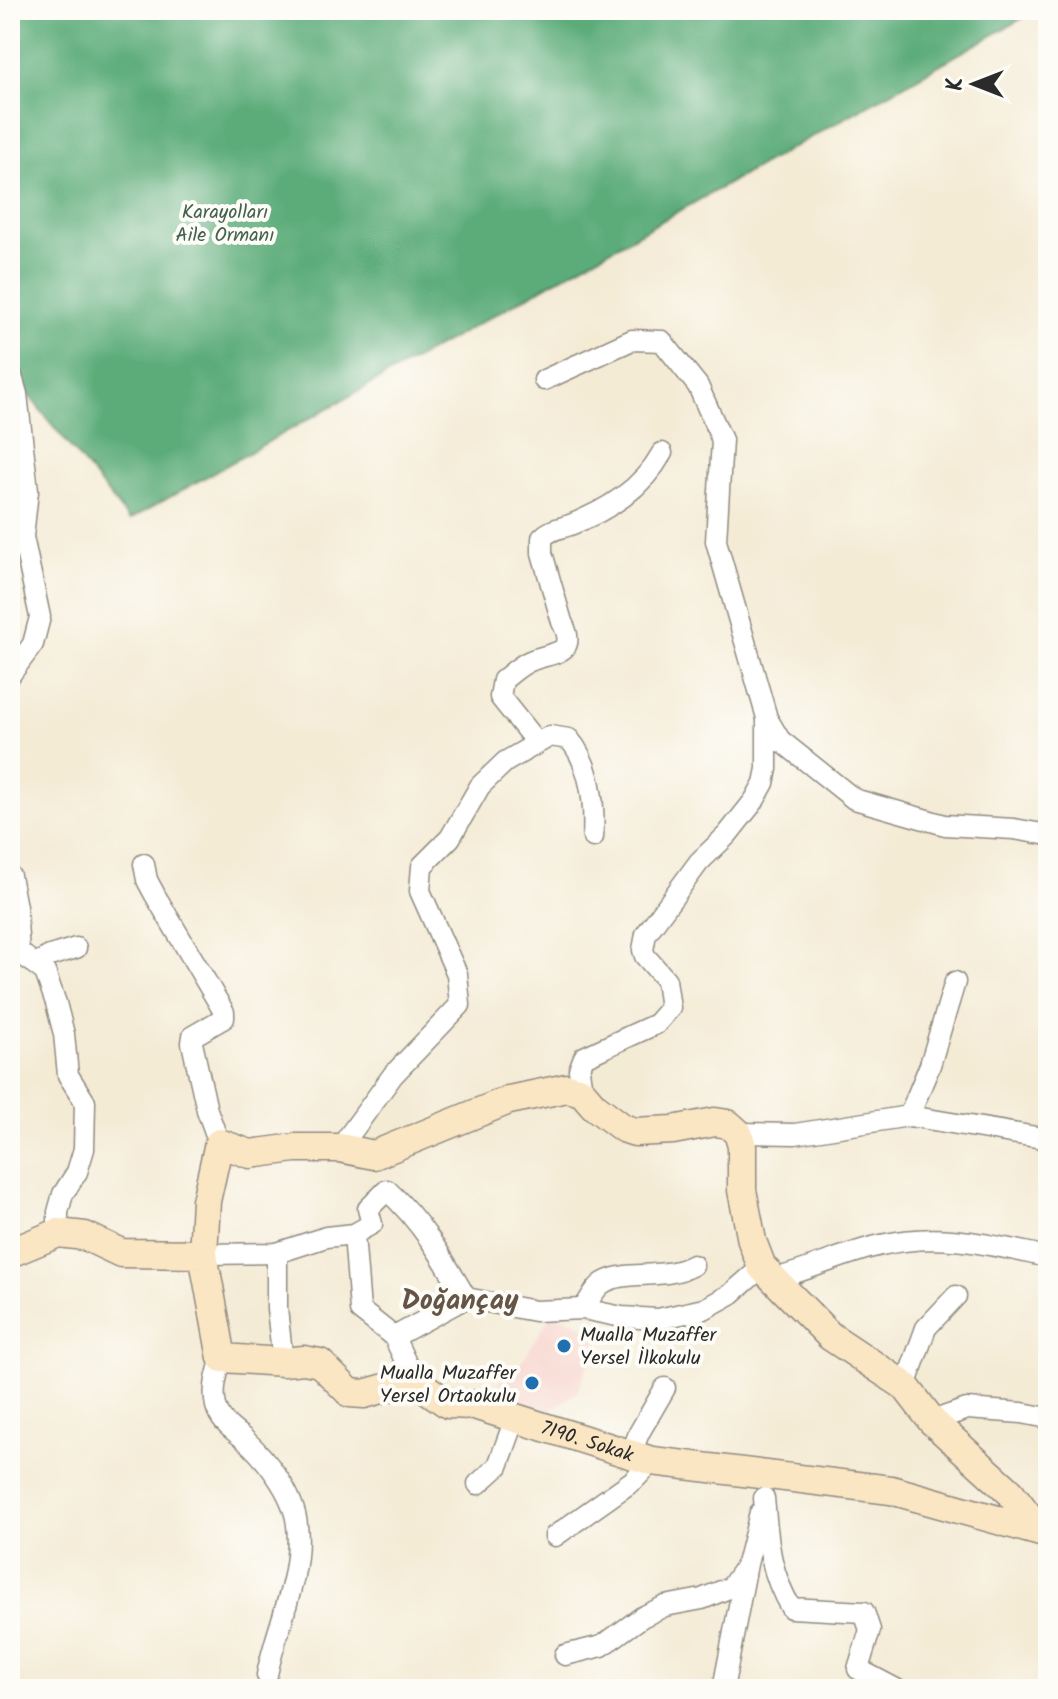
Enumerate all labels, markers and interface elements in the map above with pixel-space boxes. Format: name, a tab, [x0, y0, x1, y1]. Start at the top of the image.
north arrow	[934, 44, 1014, 124]
text: K	[939, 77, 974, 91]
park label: Karayolları Aile Ormanı	[176, 197, 274, 252]
district label: Doğançay	[401, 1279, 519, 1324]
place label: Mualla Muzaffer Yersel İlkokulu	[580, 1320, 718, 1375]
marker: Mualla Muzaffer Yersel İlkokulu	[555, 1337, 573, 1355]
place label: Mualla Muzaffer Yersel Ortaokulu	[380, 1358, 517, 1413]
marker: Mualla Muzaffer Yersel Ortaokulu	[523, 1374, 541, 1392]
street label: 7190. Sokak	[536, 1413, 638, 1472]

